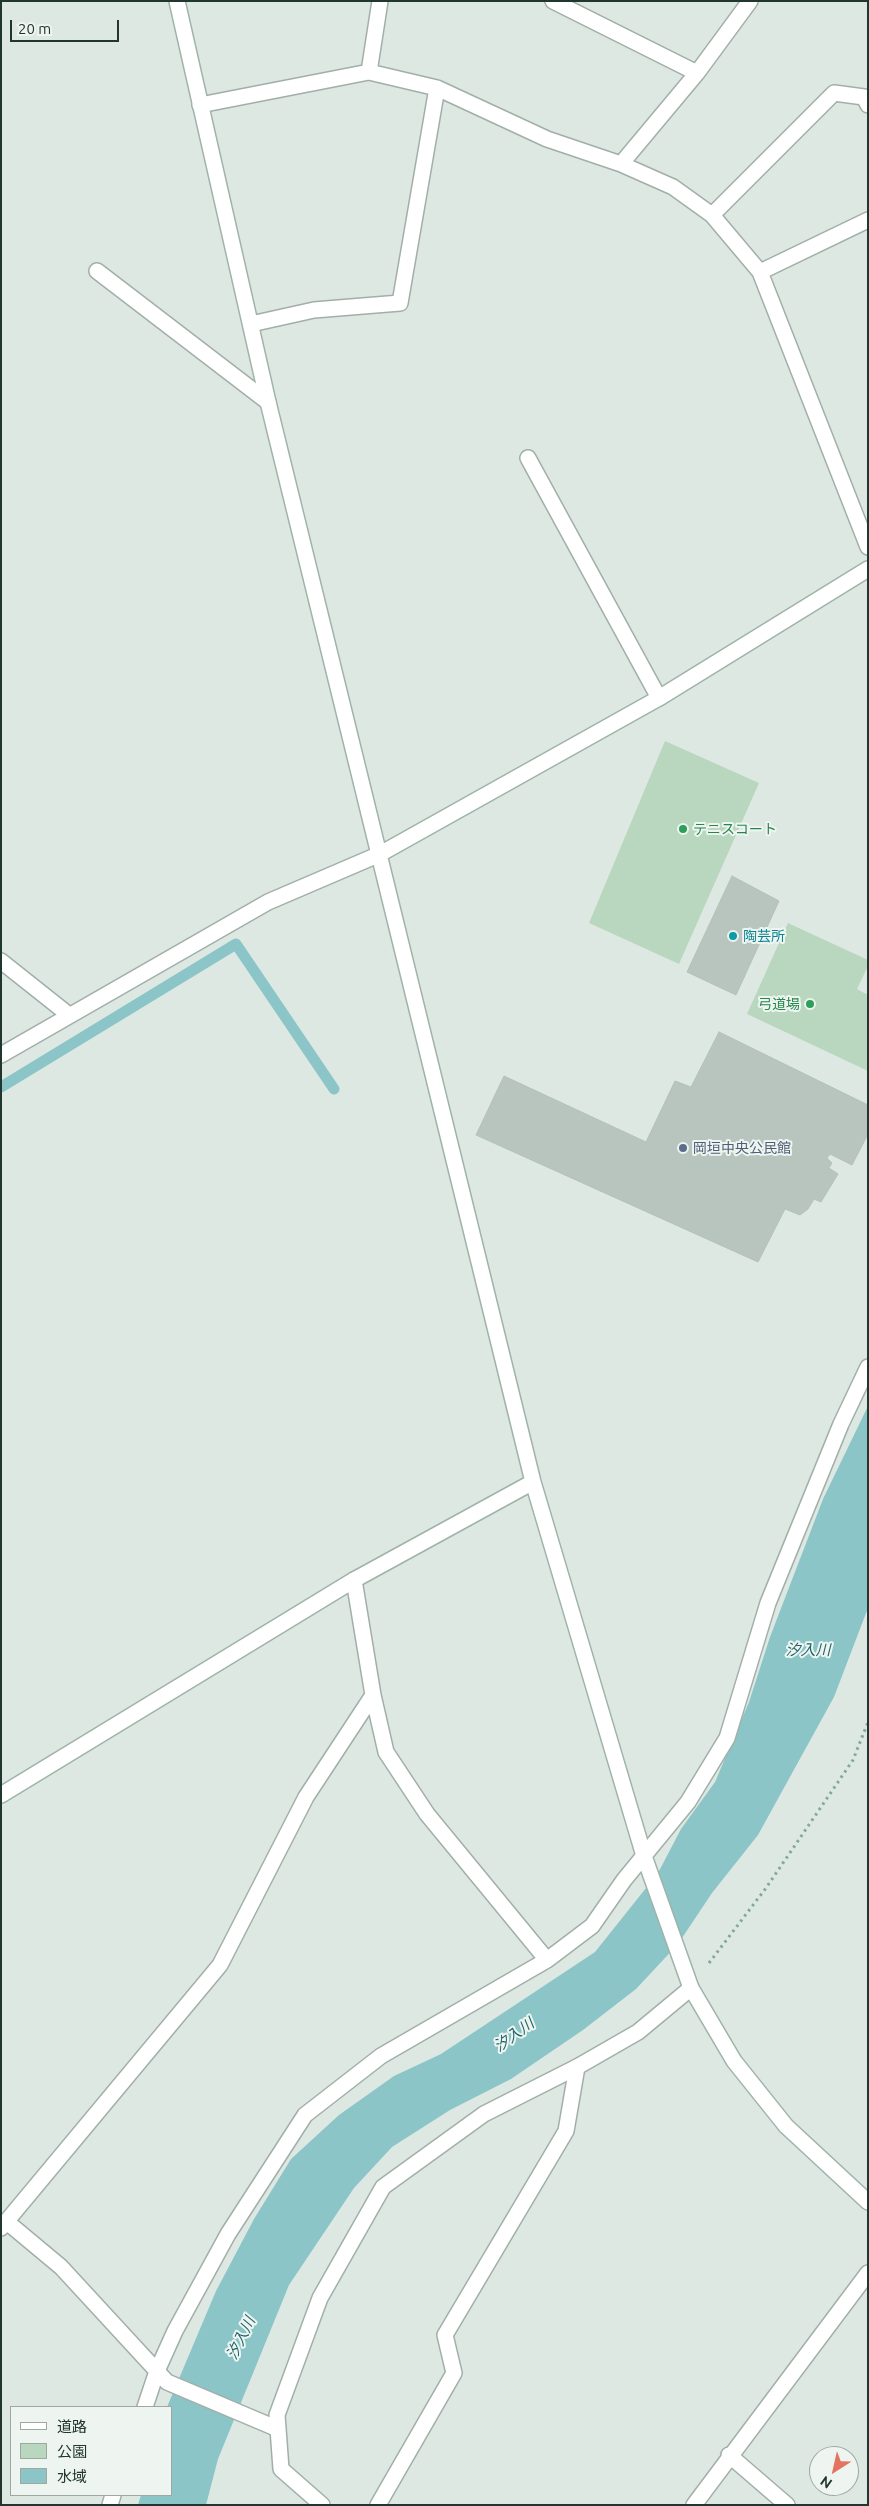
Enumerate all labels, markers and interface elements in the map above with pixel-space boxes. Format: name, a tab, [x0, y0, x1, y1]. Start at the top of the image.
scale bar	[12, 10, 121, 42]
text: 20 m	[18, 20, 51, 37]
place label: テニスコート	[693, 821, 777, 837]
marker: テニスコート	[677, 823, 689, 835]
place label: 陶芸所	[743, 928, 785, 944]
marker: 陶芸所	[727, 930, 739, 942]
place label: 弓道場	[758, 996, 800, 1012]
marker: 弓道場	[804, 998, 816, 1010]
place label: 岡垣中央公民館	[693, 1140, 791, 1156]
marker: 岡垣中央公民館	[677, 1142, 689, 1154]
water label: 汐入川	[786, 1641, 830, 1659]
water label: 汐入川	[491, 2014, 537, 2056]
water label: 汐入川	[223, 2314, 259, 2362]
legend	[10, 2406, 172, 2496]
text: 道路	[57, 2418, 87, 2435]
text: 公園	[57, 2443, 87, 2460]
north arrow	[809, 2446, 859, 2496]
text: 水域	[57, 2468, 87, 2485]
text: N	[817, 2473, 835, 2492]

